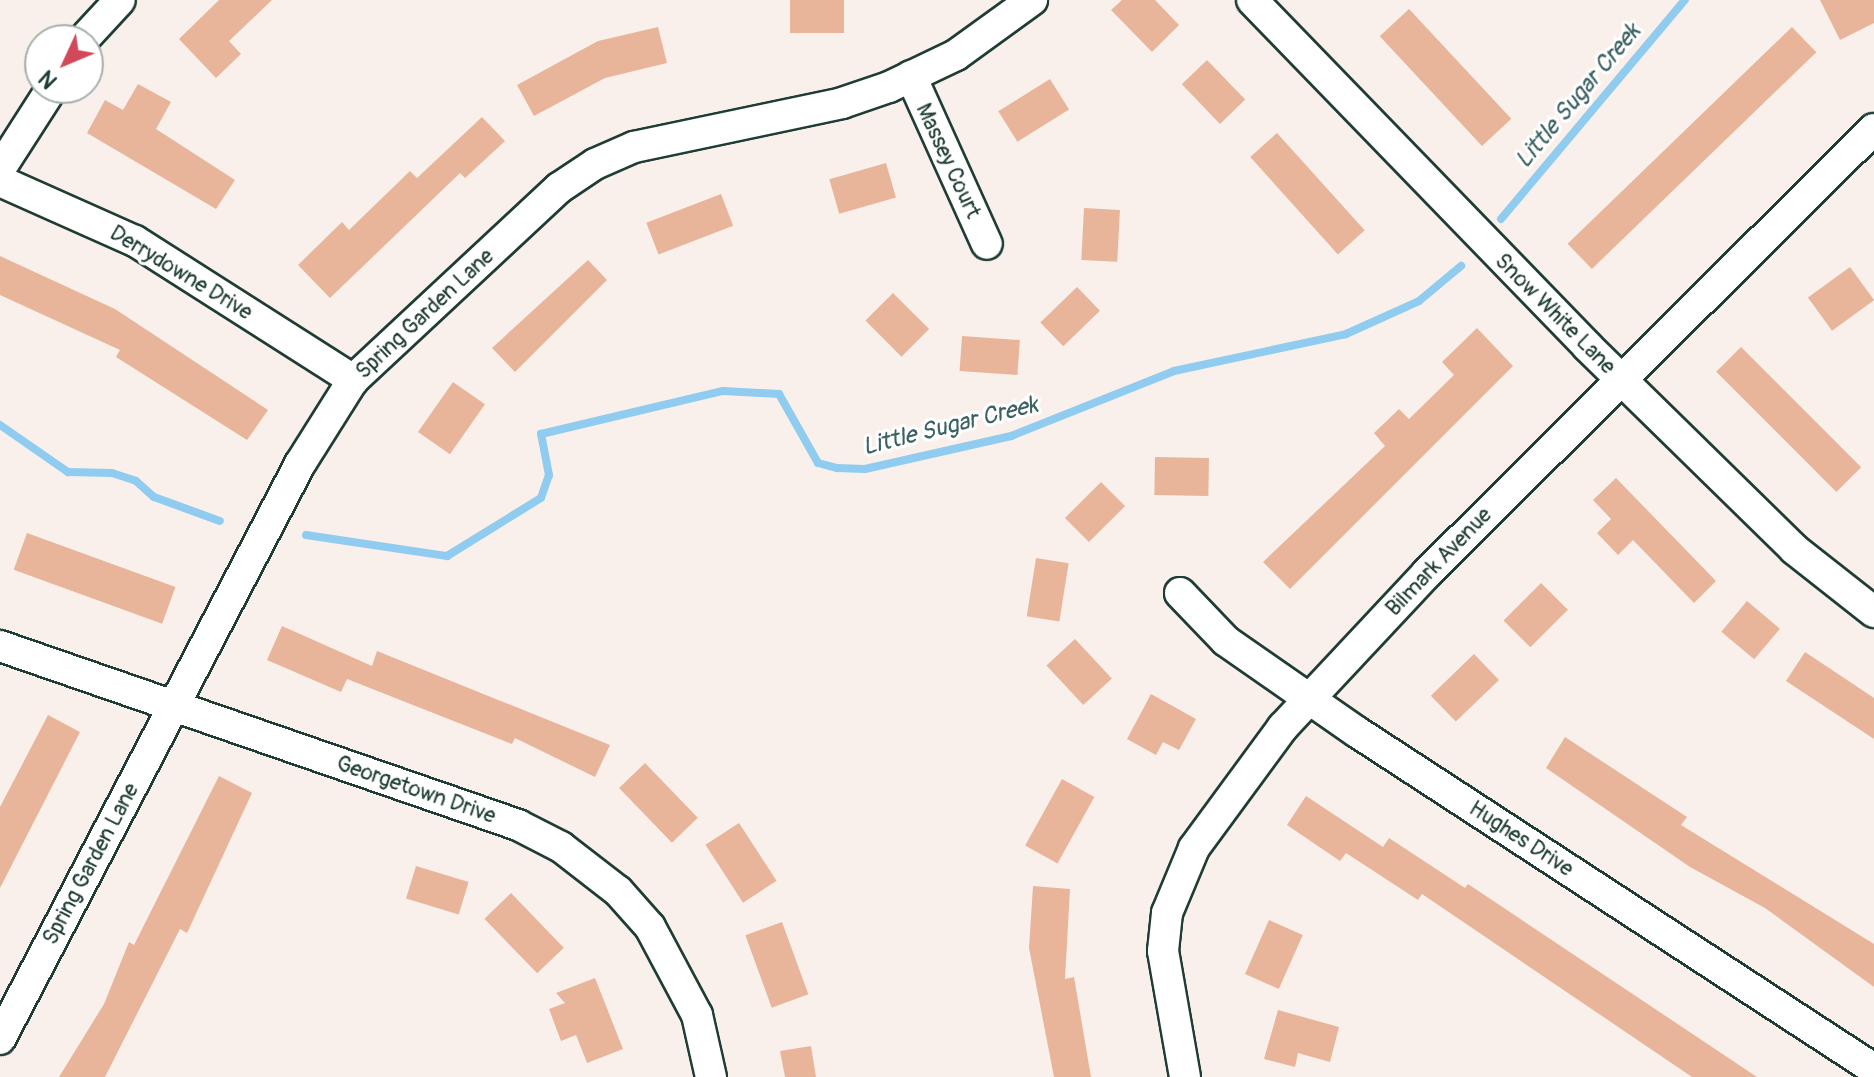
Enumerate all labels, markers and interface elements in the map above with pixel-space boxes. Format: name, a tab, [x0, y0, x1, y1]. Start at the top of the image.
water label: Little Sugar Creek	[1509, 18, 1647, 174]
north arrow	[24, 24, 104, 104]
text: N	[33, 64, 63, 94]
street label: Massey Court	[910, 99, 986, 223]
street label: Derrydowne Drive	[105, 220, 257, 326]
street label: Spring Garden Lane	[350, 243, 500, 385]
street label: Snow White Lane	[1489, 248, 1621, 380]
water label: Little Sugar Creek	[859, 390, 1041, 462]
street label: Bilmark Avenue	[1381, 502, 1497, 622]
street label: Georgetown Drive	[333, 750, 499, 830]
street label: Spring Garden Lane	[37, 779, 145, 949]
street label: Hughes Drive	[1464, 796, 1578, 882]

